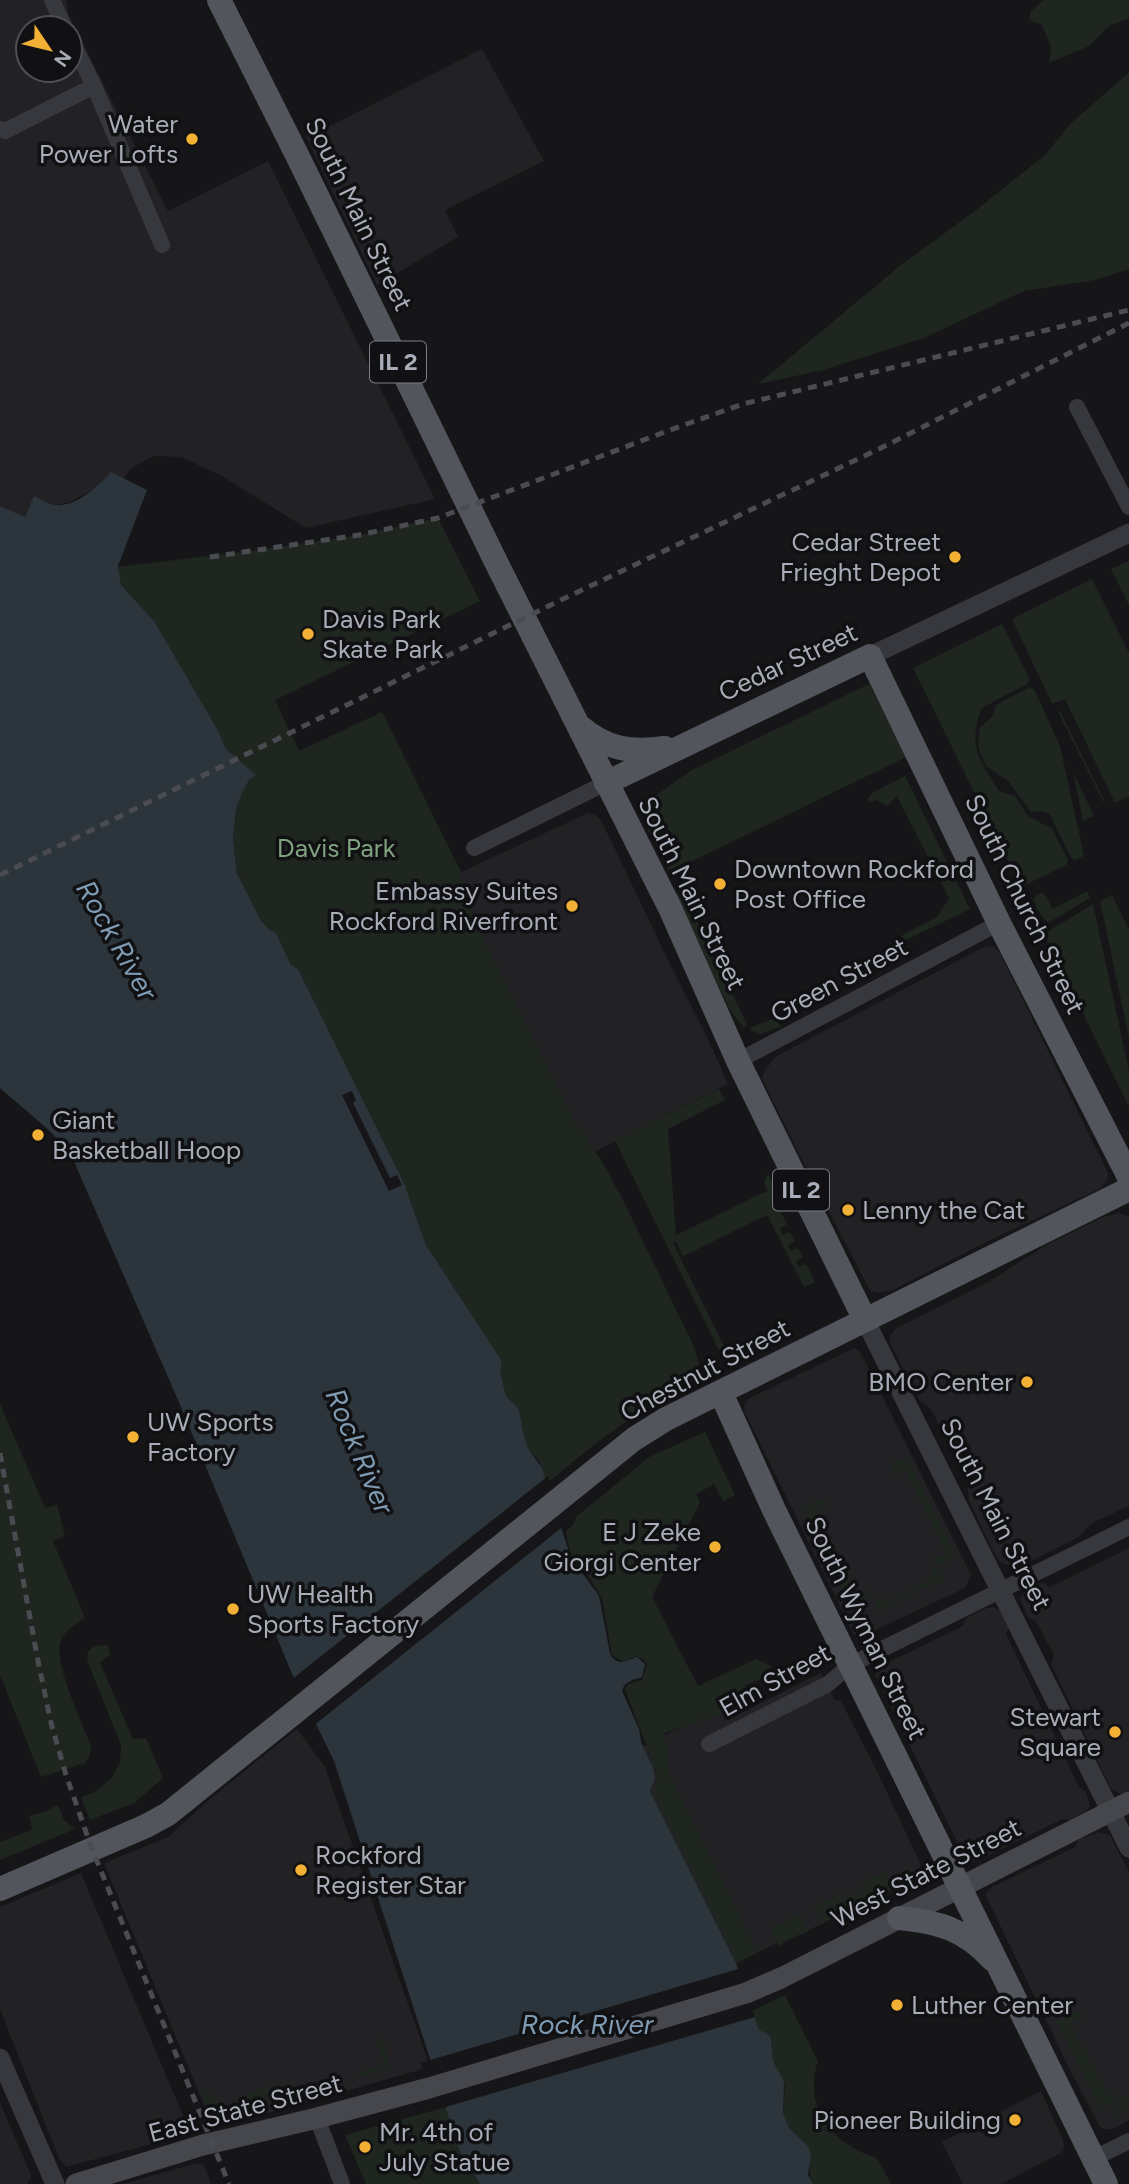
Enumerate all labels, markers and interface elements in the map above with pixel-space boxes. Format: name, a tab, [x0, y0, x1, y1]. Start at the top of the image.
north arrow	[14, 14, 84, 84]
text: N	[49, 46, 76, 71]
place label: Water Power Lofts	[39, 108, 178, 170]
street label: South Main Street	[298, 112, 420, 316]
marker: Water Power Lofts	[184, 131, 200, 147]
road number: IL 2	[370, 342, 426, 382]
place label: Cedar Street Frieght Depot	[780, 526, 941, 588]
marker: Cedar Street Frieght Depot	[947, 549, 963, 565]
place label: Davis Park Skate Park	[322, 603, 444, 665]
street label: Cedar Street	[714, 616, 863, 708]
marker: Davis Park Skate Park	[300, 626, 316, 642]
street label: South Church Street	[958, 789, 1092, 1019]
street label: South Main Street	[631, 791, 753, 995]
park label: Davis Park	[277, 832, 396, 864]
place label: Downtown Rockford Post Office	[734, 853, 974, 915]
water label: Rock River	[69, 874, 166, 1007]
place label: Embassy Suites Rockford Riverfront	[329, 875, 558, 937]
marker: Downtown Rockford Post Office	[712, 876, 728, 892]
marker: Embassy Suites Rockford Riverfront	[564, 898, 580, 914]
street label: Green Street	[765, 930, 913, 1029]
place label: Giant Basketball Hoop	[52, 1104, 241, 1166]
marker: Giant Basketball Hoop	[30, 1127, 46, 1143]
road number: IL 2	[773, 1170, 829, 1210]
place label: Lenny the Cat	[862, 1194, 1026, 1226]
marker: Lenny the Cat	[840, 1202, 856, 1218]
street label: Chestnut Street	[615, 1312, 795, 1428]
place label: BMO Center	[868, 1366, 1013, 1398]
marker: BMO Center	[1019, 1374, 1035, 1390]
water label: Rock River	[318, 1383, 402, 1520]
place label: UW Sports Factory	[147, 1406, 274, 1468]
street label: South Main Street	[934, 1413, 1058, 1616]
marker: UW Sports Factory	[125, 1429, 141, 1445]
street label: South Wyman Street	[798, 1511, 934, 1745]
place label: E J Zeke Giorgi Center	[543, 1516, 701, 1578]
marker: E J Zeke Giorgi Center	[707, 1539, 723, 1555]
place label: UW Health Sports Factory	[247, 1578, 419, 1640]
marker: UW Health Sports Factory	[225, 1601, 241, 1617]
street label: Elm Street	[714, 1636, 836, 1724]
place label: Stewart Square	[1009, 1701, 1101, 1763]
marker: Stewart Square	[1107, 1724, 1123, 1740]
street label: West State Street	[826, 1811, 1026, 1935]
place label: Rockford Register Star	[315, 1839, 466, 1901]
marker: Rockford Register Star	[293, 1862, 309, 1878]
place label: Luther Center	[911, 1989, 1073, 2021]
marker: Luther Center	[889, 1997, 905, 2013]
water label: Rock River	[521, 2007, 655, 2041]
street label: East State Street	[145, 2067, 346, 2149]
place label: Pioneer Building	[814, 2104, 1001, 2136]
marker: Pioneer Building	[1007, 2112, 1023, 2128]
place label: Mr. 4th of July Statue	[379, 2116, 510, 2178]
marker: Mr. 4th of July Statue	[357, 2139, 373, 2155]

